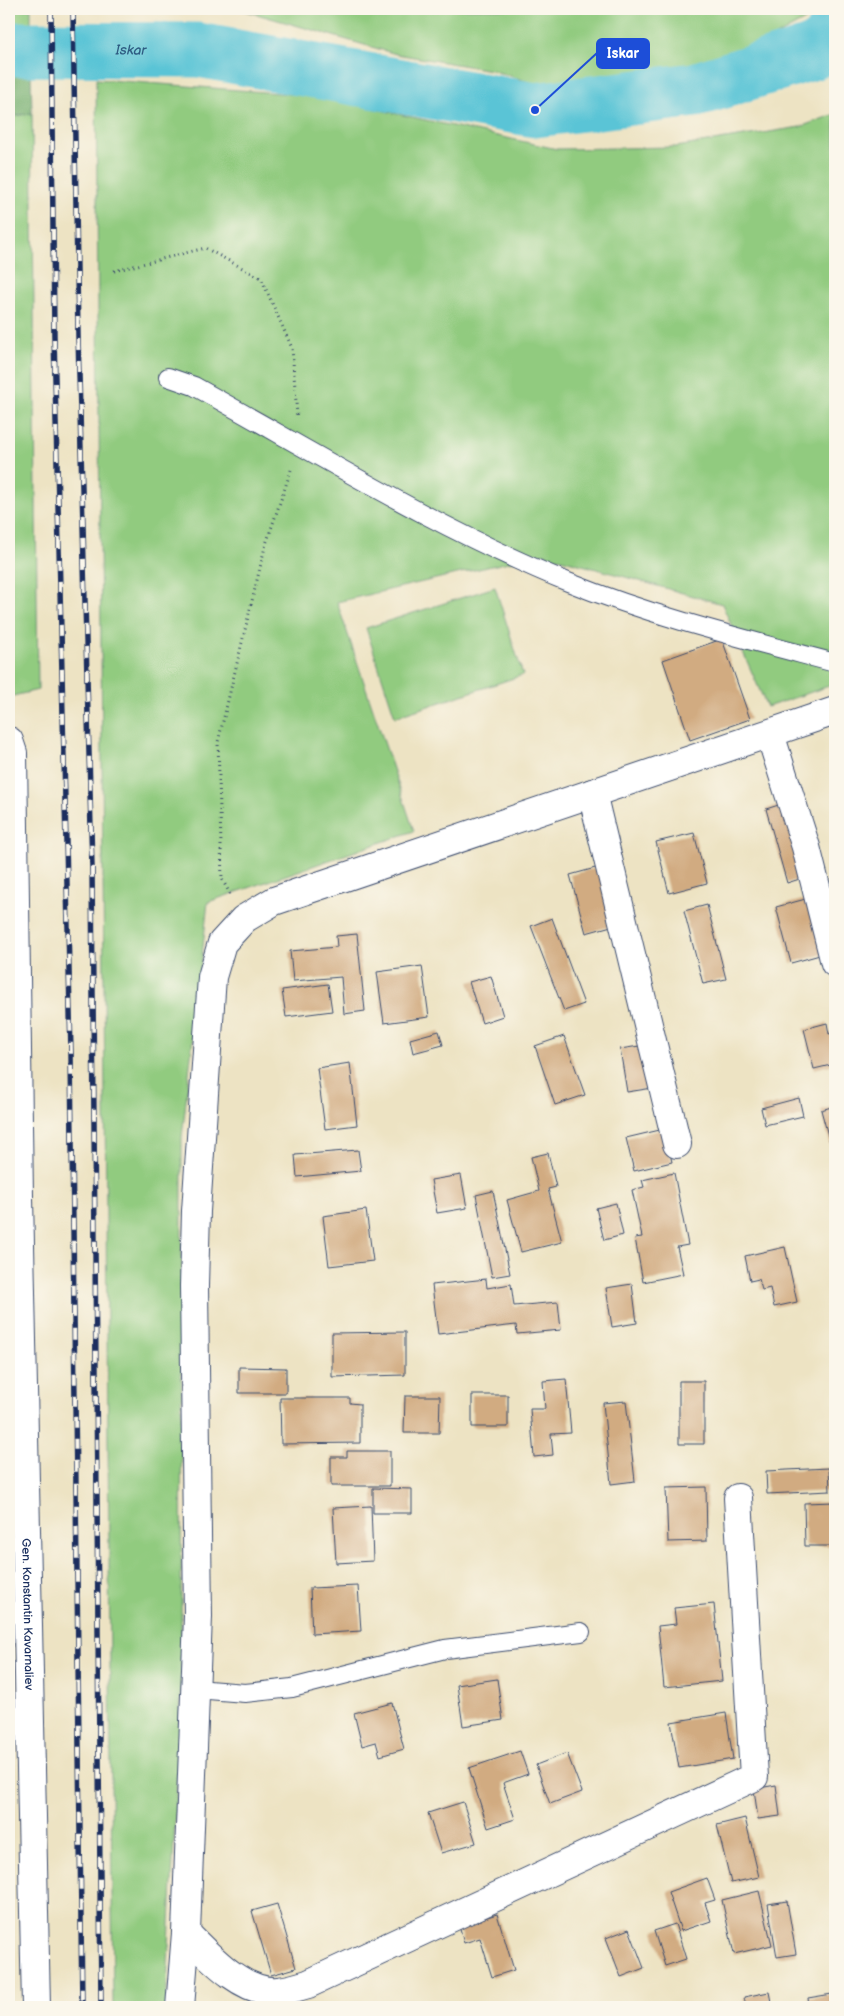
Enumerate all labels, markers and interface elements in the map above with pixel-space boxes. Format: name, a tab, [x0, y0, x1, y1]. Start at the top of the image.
callout: Iskar	[597, 39, 649, 68]
water label: Iskar	[114, 42, 147, 59]
text: Iskar	[607, 45, 640, 62]
street label: Gen. Konstantin Kavarnaliev	[18, 1538, 36, 1691]

